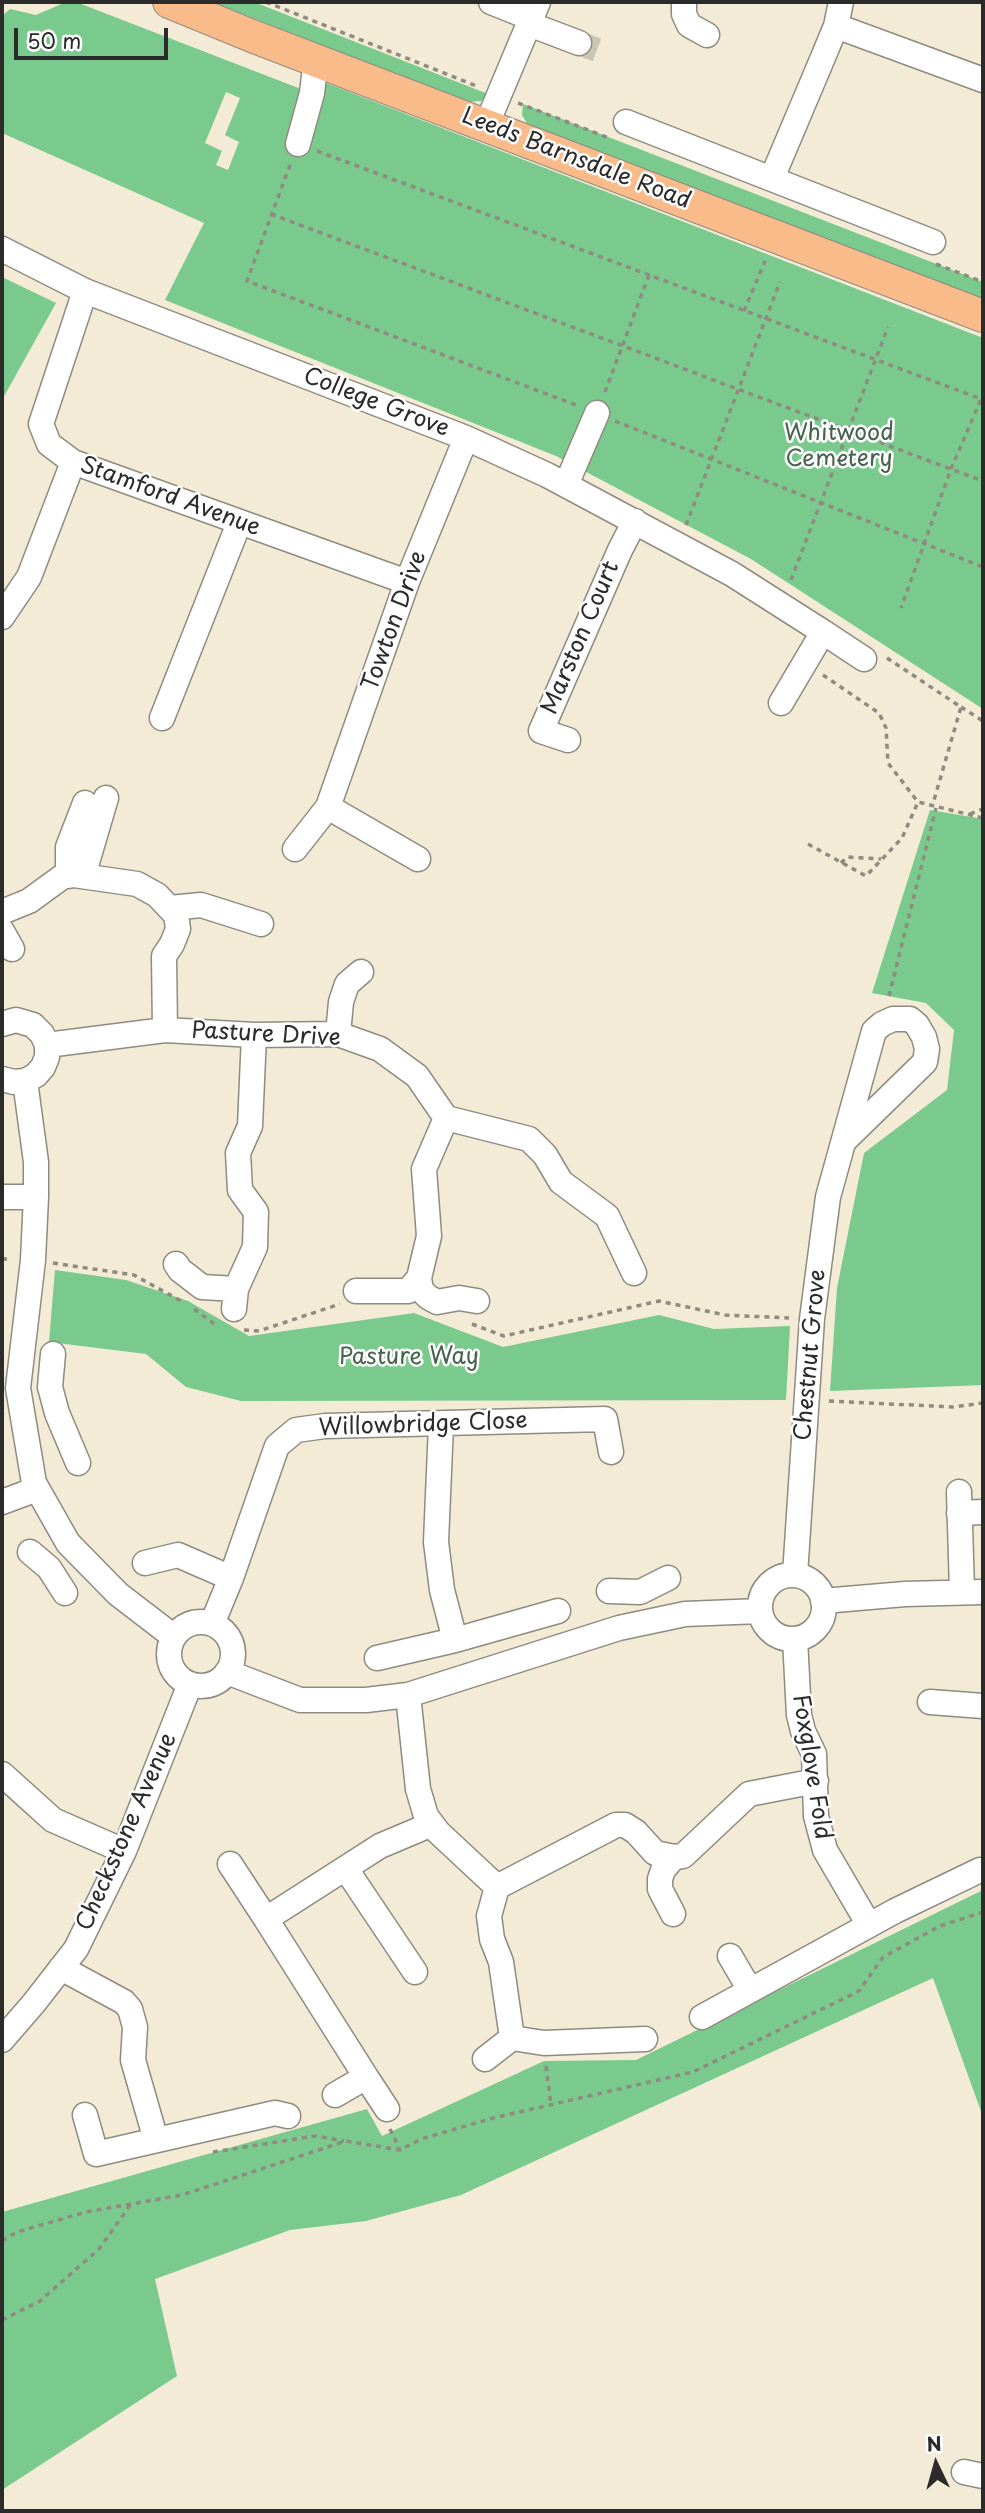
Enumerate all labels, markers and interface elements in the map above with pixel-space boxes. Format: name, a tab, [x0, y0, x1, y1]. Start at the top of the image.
scale bar	[18, 14, 172, 58]
text: 50 m	[27, 24, 81, 56]
street label: Leeds Barnsdale Road	[458, 103, 694, 215]
street label: College Grove	[299, 363, 453, 443]
park label: Whitwood Cemetery	[784, 420, 894, 474]
street label: Stamford Avenue	[76, 452, 264, 542]
street label: Towton Drive	[357, 547, 433, 695]
street label: Marston Court	[536, 557, 626, 719]
street label: Pasture Drive	[191, 1017, 341, 1053]
street label: Chestnut Grove	[790, 1268, 832, 1442]
park label: Pasture Way	[339, 1344, 479, 1372]
street label: Willowbridge Close	[318, 1408, 528, 1442]
street label: Foxglove Fold	[786, 1693, 836, 1841]
street label: Checkstone Avenue	[71, 1729, 183, 1935]
text: N	[925, 2428, 943, 2458]
north arrow	[901, 2429, 971, 2499]

